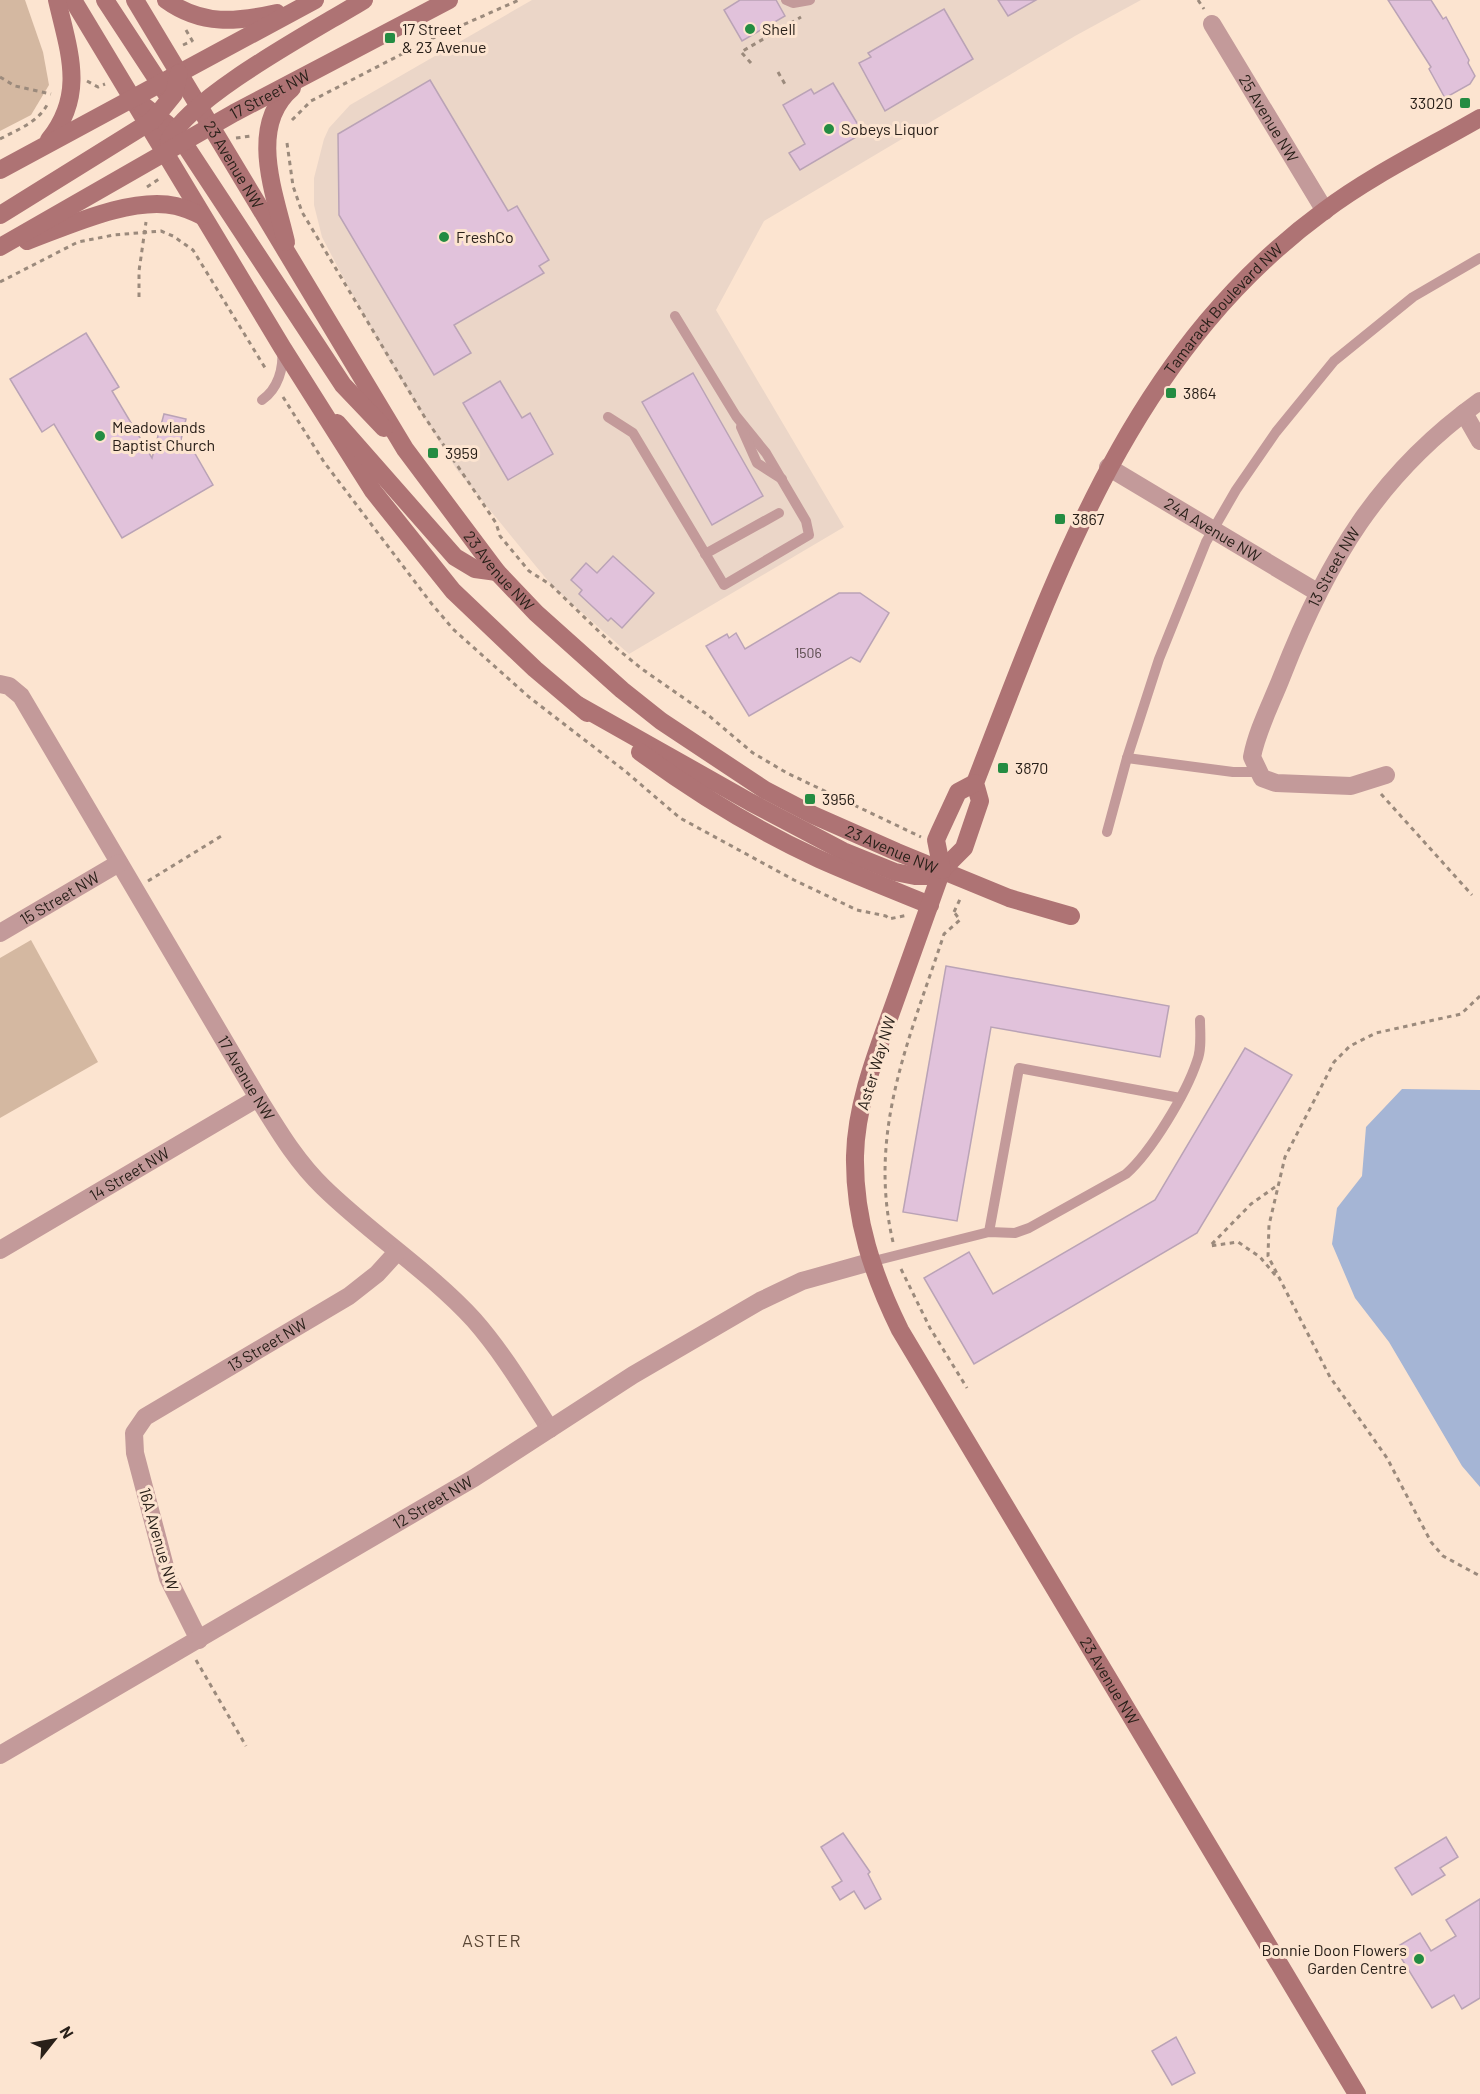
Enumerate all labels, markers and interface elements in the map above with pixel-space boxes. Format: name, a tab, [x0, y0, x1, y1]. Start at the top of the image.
place label: 17 Street & 23 Avenue	[402, 19, 487, 56]
place label: Shell	[762, 19, 796, 38]
marker: Shell	[743, 22, 757, 36]
marker: 17 Street & 23 Avenue	[383, 31, 397, 45]
street label: 17 Street NW	[226, 65, 313, 123]
street label: 25 Avenue NW	[1236, 71, 1303, 165]
place label: 33020	[1410, 93, 1453, 112]
marker: 33020	[1458, 96, 1472, 110]
street label: 23 Avenue NW	[201, 117, 268, 212]
place label: Sobeys Liquor	[841, 119, 939, 138]
marker: Sobeys Liquor	[822, 122, 836, 136]
place label: FreshCo	[456, 227, 514, 246]
marker: FreshCo	[437, 230, 451, 244]
street label: Tamarack Boulevard NW	[1160, 239, 1286, 378]
place label: 3864	[1183, 383, 1217, 402]
marker: 3864	[1164, 386, 1178, 400]
place label: Meadowlands Baptist Church	[112, 417, 215, 454]
marker: Meadowlands Baptist Church	[93, 429, 107, 443]
place label: 3959	[445, 443, 478, 462]
marker: 3959	[426, 446, 440, 460]
street label: 24A Avenue NW	[1161, 493, 1265, 565]
place label: 3867	[1072, 509, 1105, 528]
marker: 3867	[1053, 512, 1067, 526]
street label: 13 Street NW	[1303, 523, 1363, 610]
street label: 23 Avenue NW	[460, 527, 539, 614]
house number: 1506	[794, 644, 822, 661]
place label: 3870	[1015, 758, 1048, 777]
marker: 3870	[996, 761, 1010, 775]
place label: 3956	[822, 789, 855, 808]
marker: 3956	[803, 792, 817, 806]
street label: 23 Avenue NW	[843, 820, 941, 877]
street label: 15 Street NW	[16, 867, 102, 928]
street label: Aster Way NW	[852, 1014, 899, 1112]
street label: 17 Avenue NW	[214, 1032, 279, 1123]
street label: 14 Street NW	[86, 1143, 172, 1204]
street label: 13 Street NW	[224, 1313, 310, 1375]
street label: 12 Street NW	[389, 1471, 476, 1532]
street label: 16A Avenue NW	[136, 1485, 183, 1592]
street label: 23 Avenue NW	[1077, 1633, 1144, 1728]
district label: ASTER	[462, 1929, 522, 1951]
place label: Bonnie Doon Flowers Garden Centre	[1262, 1940, 1407, 1977]
marker: Bonnie Doon Flowers Garden Centre	[1412, 1952, 1426, 1966]
north arrow	[24, 2010, 84, 2070]
text: N	[56, 2023, 78, 2041]

